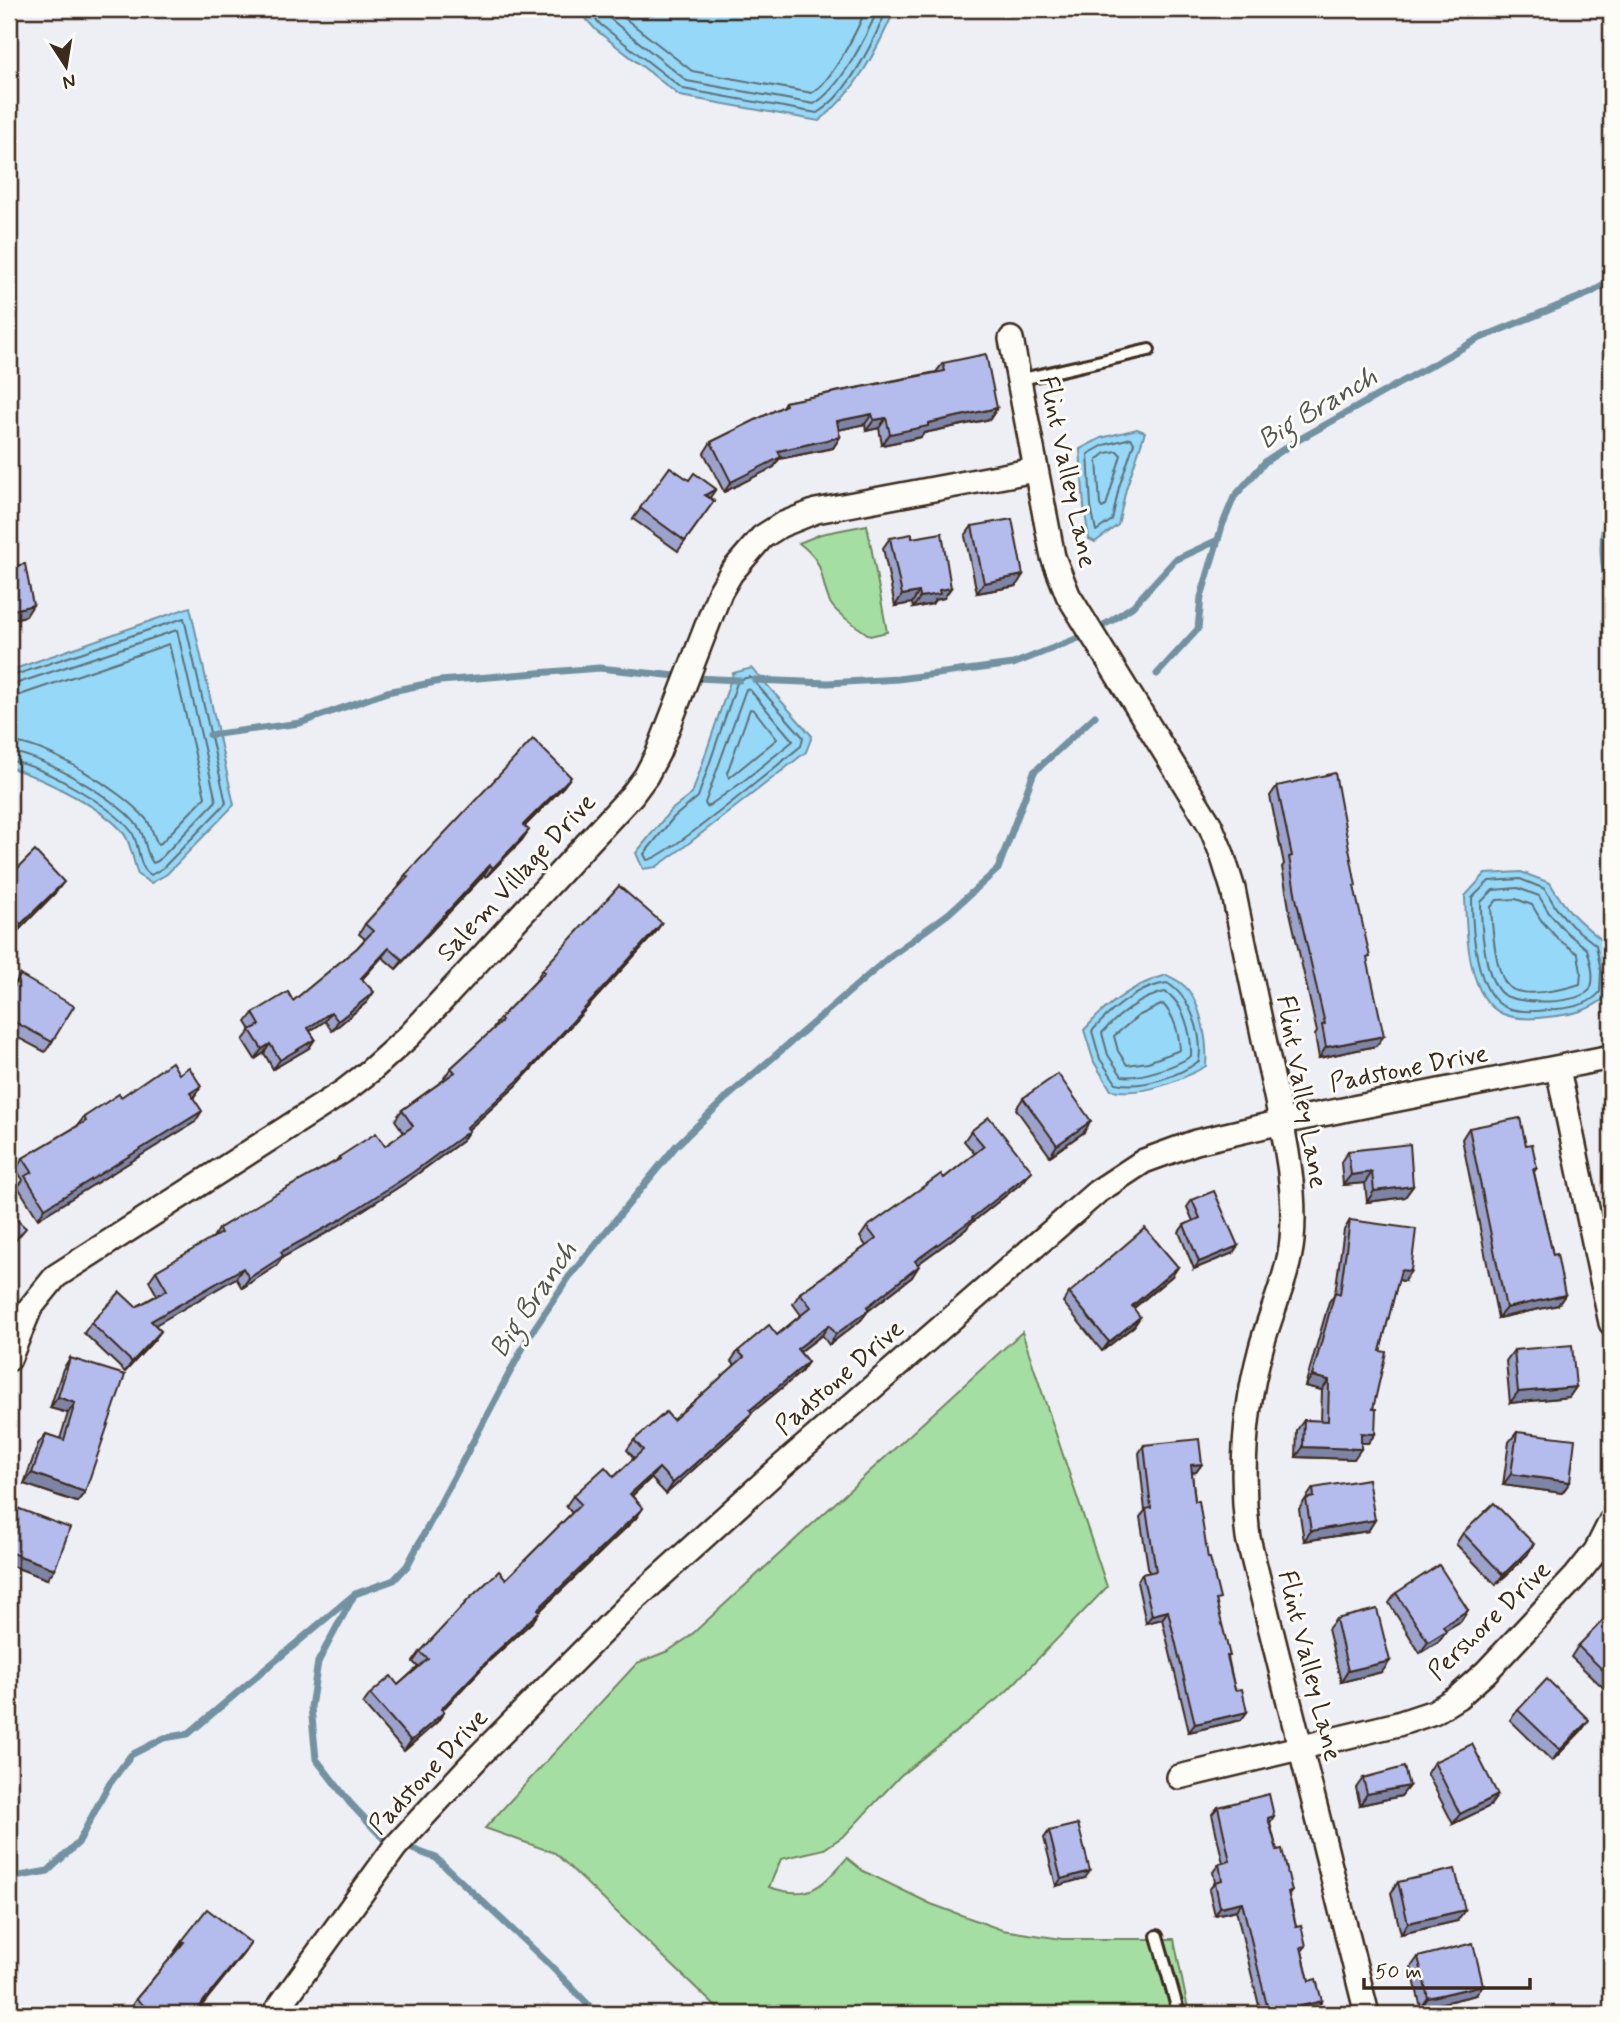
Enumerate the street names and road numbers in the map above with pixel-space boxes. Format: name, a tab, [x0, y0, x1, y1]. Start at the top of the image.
street label: Flint Valley Lane	[1030, 373, 1104, 571]
street label: Salem Village Drive	[430, 786, 604, 970]
street label: Flint Valley Lane	[1267, 993, 1335, 1191]
street label: Padstone Drive	[1327, 1037, 1491, 1101]
street label: Padstone Drive	[768, 1312, 912, 1444]
street label: Pershore Drive	[1421, 1554, 1559, 1688]
street label: Flint Valley Lane	[1269, 1567, 1349, 1765]
street label: Padstone Drive	[362, 1702, 496, 1842]

